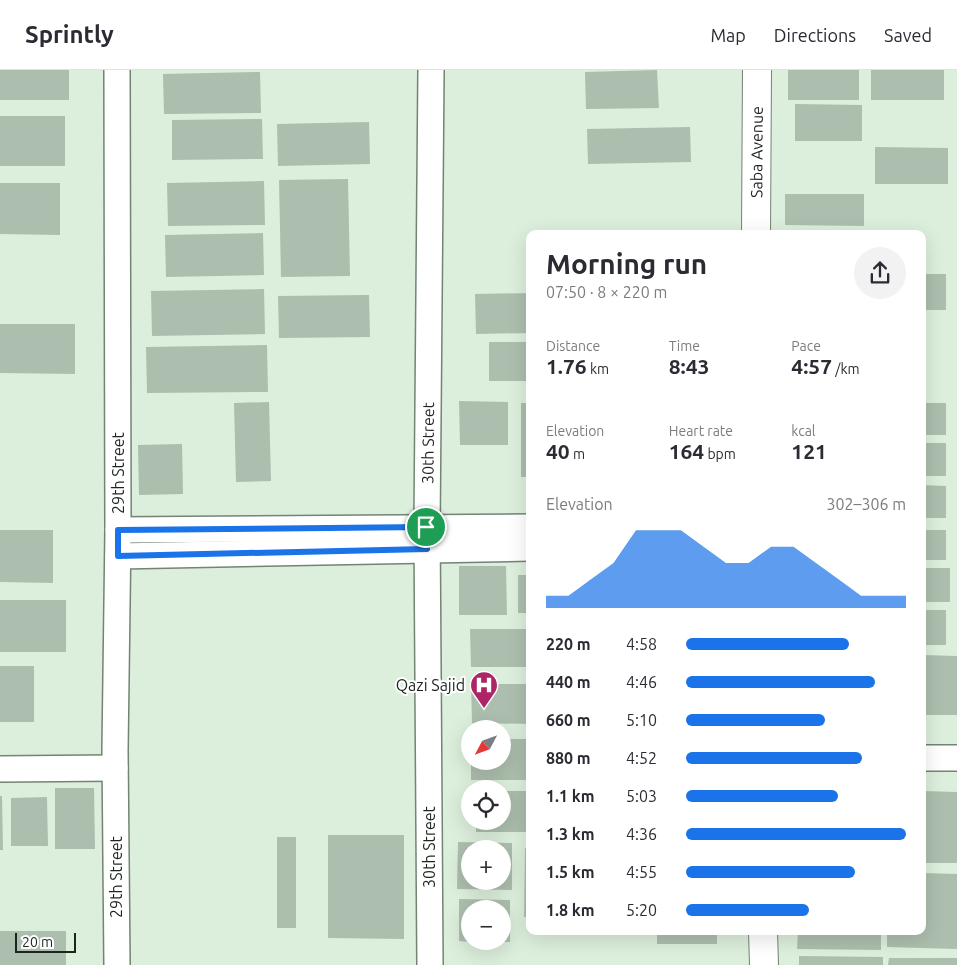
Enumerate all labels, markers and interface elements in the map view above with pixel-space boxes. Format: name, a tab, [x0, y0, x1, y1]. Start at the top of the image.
text: Sprintly	[25, 21, 114, 48]
text: Map	[710, 25, 746, 45]
text: Directions	[774, 25, 856, 45]
text: Saved	[884, 25, 932, 45]
street label: Saba Avenue	[747, 106, 766, 198]
button: share	[854, 247, 906, 299]
text: Morning run	[546, 248, 707, 279]
text: 07:50 · 8 × 220 m	[546, 283, 667, 301]
text: Distance	[546, 338, 600, 354]
text: Time	[669, 338, 700, 354]
text: Pace	[791, 338, 821, 354]
text: 1.76	[546, 354, 587, 378]
text: 8:43	[669, 354, 709, 378]
text: 4:57	[791, 354, 832, 378]
text: km	[587, 361, 609, 377]
text: /km	[832, 361, 860, 377]
street label: 30th Street	[418, 401, 437, 484]
text: Elevation	[546, 423, 604, 439]
text: Heart rate	[669, 423, 733, 439]
text: kcal	[791, 423, 816, 439]
street label: 29th Street	[109, 431, 127, 514]
text: 40	[546, 439, 570, 463]
text: 164	[669, 439, 704, 463]
text: 121	[791, 439, 827, 463]
text: m	[570, 446, 585, 462]
text: bpm	[704, 446, 736, 462]
text: Elevation	[546, 495, 613, 513]
text: 302–306 m	[826, 495, 906, 513]
pin	[405, 506, 447, 548]
icon: arrive	[412, 513, 440, 541]
text: 220 m	[546, 635, 591, 653]
text: 4:58	[626, 635, 657, 653]
hospital icon: Qazi Sajid	[469, 670, 499, 709]
text: 440 m	[546, 673, 591, 691]
text: 4:46	[626, 673, 657, 691]
place label: Qazi Sajid	[396, 676, 465, 694]
text: 660 m	[546, 711, 591, 729]
text: 5:10	[626, 711, 657, 729]
north arrow	[461, 720, 511, 770]
map controls	[461, 720, 511, 950]
text: 880 m	[546, 749, 591, 767]
text: 4:52	[626, 749, 657, 767]
button: locate	[461, 780, 511, 830]
text: 1.1 km	[546, 787, 595, 805]
text: 5:03	[626, 787, 657, 805]
street label: 30th Street	[420, 805, 438, 888]
text: 1.3 km	[546, 825, 595, 843]
text: 4:36	[626, 825, 657, 843]
street label: 29th Street	[107, 835, 125, 918]
button: +	[461, 840, 511, 890]
text: 1.5 km	[546, 863, 595, 881]
text: 4:55	[626, 863, 657, 881]
button: −	[461, 900, 511, 950]
text: 1.8 km	[546, 901, 595, 919]
text: 5:20	[626, 901, 657, 919]
scale bar	[15, 930, 76, 953]
text: 20 m	[22, 934, 53, 950]

